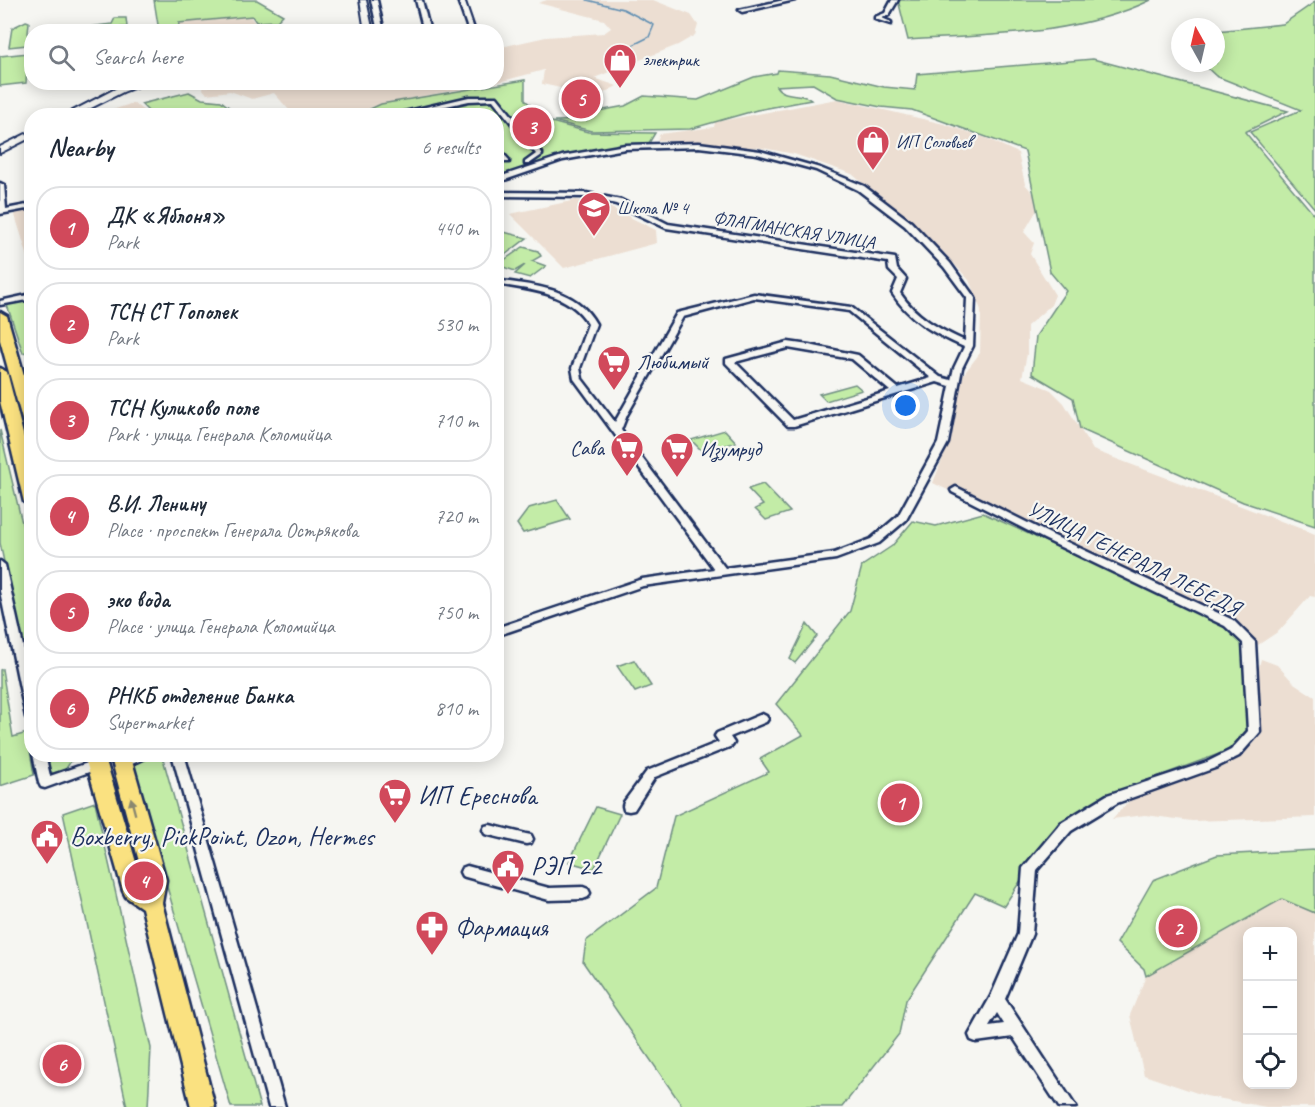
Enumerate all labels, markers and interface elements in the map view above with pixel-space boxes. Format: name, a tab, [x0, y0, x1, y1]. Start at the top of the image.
north arrow	[1171, 18, 1225, 72]
search box	[24, 24, 504, 90]
icon: search	[45, 41, 78, 74]
shop icon: электрик	[602, 42, 638, 89]
text: Search here	[93, 43, 183, 71]
place label: электрик	[643, 49, 700, 71]
pin: 5	[562, 76, 600, 122]
pin: 3	[512, 104, 552, 150]
shop icon: ИП Соловьев	[855, 124, 891, 171]
text: Nearby	[48, 131, 113, 164]
place label: ИП Соловьев	[896, 131, 976, 153]
text: 6 results	[421, 135, 480, 160]
school or university icon: Школа № 4	[576, 190, 612, 237]
place label: Школа № 4	[617, 197, 690, 219]
text: ДК «Яблоня»	[107, 202, 225, 230]
street label: ФЛАГМАНСКАЯ УЛИЦА	[712, 206, 877, 254]
text: 1	[65, 216, 74, 241]
text: 440 m	[435, 216, 478, 241]
text: Park	[107, 230, 139, 255]
text: ТСН СТ Тополек	[107, 298, 238, 326]
text: 2	[65, 312, 74, 337]
text: 530 m	[435, 312, 478, 337]
text: Park	[107, 326, 139, 351]
supermarket icon: Любимый	[596, 344, 632, 391]
place label: Любимый	[637, 349, 710, 375]
your location	[891, 391, 920, 420]
text: ТСН Куликово поле	[107, 394, 258, 422]
text: 3	[65, 408, 74, 433]
text: 710 m	[435, 408, 478, 433]
text: Park · улица Генерала Коломийца	[107, 422, 331, 447]
supermarket icon: Сава	[609, 430, 645, 477]
supermarket icon: Изумруд	[659, 431, 695, 478]
place label: Сава	[570, 435, 606, 461]
place label: Изумруд	[700, 436, 763, 463]
text: В.И. Ленину	[107, 490, 205, 518]
street label: УЛИЦА ГЕНЕРАЛА ЛЕБЕДЯ	[1023, 495, 1248, 622]
text: 4	[65, 504, 74, 529]
text: 720 m	[435, 504, 478, 529]
text: Place · проспект Генерала Острякова	[107, 518, 358, 543]
text: эко вода	[107, 586, 170, 614]
text: 5	[65, 600, 74, 625]
text: 750 m	[435, 600, 478, 625]
text: Place · улица Генерала Коломийца	[107, 614, 334, 639]
text: РНКБ отделение Банка	[107, 682, 293, 710]
text: 6	[65, 696, 74, 721]
text: 810 m	[435, 696, 478, 721]
text: Supermarket	[107, 710, 192, 735]
supermarket icon: ИП Ереснова	[377, 777, 413, 824]
place label: ИП Ереснова	[418, 779, 539, 812]
pin: 1	[880, 780, 920, 826]
one-way arrow	[128, 797, 137, 815]
public building icon: Boxberry, PickPoint, Ozon, Hermes	[29, 818, 65, 865]
place label: Boxberry, PickPoint, Ozon, Hermes	[70, 820, 376, 853]
public building icon: РЭП 22	[490, 848, 526, 895]
place label: РЭП 22	[531, 850, 604, 883]
pin: 4	[124, 858, 164, 904]
pin: 2	[1158, 906, 1198, 950]
pharmacy icon: Фармация	[414, 909, 450, 956]
place label: Фармация	[455, 911, 549, 944]
map controls	[1243, 927, 1297, 1089]
button: +	[1243, 927, 1297, 981]
button: −	[1243, 981, 1297, 1035]
button: locate	[1243, 1035, 1297, 1089]
pin: 6	[42, 1042, 82, 1086]

